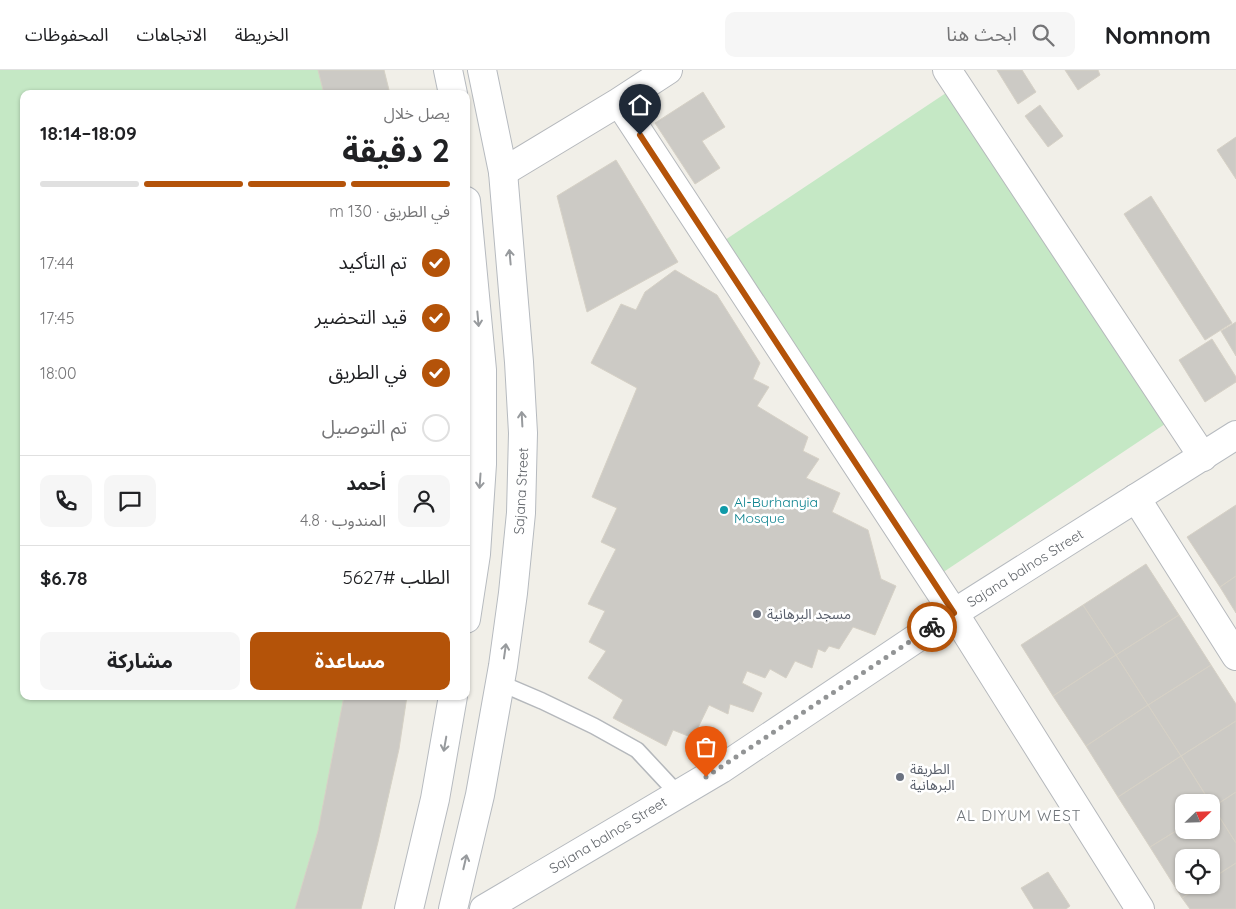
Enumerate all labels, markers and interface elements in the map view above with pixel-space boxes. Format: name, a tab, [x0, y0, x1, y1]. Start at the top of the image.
search box	[725, 12, 1075, 57]
text: Nomnom	[1105, 20, 1211, 50]
icon: search	[1029, 21, 1057, 49]
text: ابحث هنا	[946, 22, 1017, 46]
text: المحفوظات	[25, 23, 109, 46]
text: الاتجاهات	[137, 23, 207, 46]
text: الخريطة	[235, 23, 289, 46]
pin	[619, 84, 661, 135]
icon: home	[626, 91, 654, 119]
text: يصل خلال	[384, 103, 450, 123]
text: 18:09–18:14	[40, 121, 137, 145]
text: 2 دقيقة	[342, 130, 450, 170]
text: في الطريق · 130 m	[329, 201, 450, 221]
icon: check	[422, 249, 450, 277]
one-way arrow	[505, 249, 515, 265]
text: تم التأكيد	[338, 250, 407, 274]
text: 17:44	[40, 253, 74, 273]
icon: check	[422, 304, 450, 332]
text: قيد التحضير	[315, 305, 407, 329]
text: 17:45	[40, 308, 74, 328]
one-way arrow	[473, 311, 482, 327]
icon: check	[422, 359, 450, 387]
text: في الطريق	[328, 360, 407, 384]
text: 18:00	[40, 363, 77, 383]
one-way arrow	[518, 411, 527, 427]
text: تم التوصيل	[322, 415, 407, 439]
street label: Sajana Street	[510, 447, 532, 535]
text: أحمد	[346, 471, 386, 495]
one-way arrow	[476, 473, 485, 489]
button: phone	[40, 475, 92, 527]
button: chat	[104, 475, 156, 527]
button: person	[398, 475, 450, 527]
place label: Al-Burhanyia Mosque	[734, 493, 818, 527]
marker: Al-Burhanyia Mosque	[718, 504, 730, 516]
text: المندوب · 4.8	[300, 510, 386, 530]
street label: Sajana balnos Street	[963, 525, 1087, 611]
text: الطلب #5627	[342, 565, 450, 589]
text: $6.78	[40, 566, 87, 590]
courier	[907, 602, 957, 652]
place label: مسجد البرهانية	[767, 605, 851, 623]
marker: مسجد البرهانية	[751, 608, 763, 620]
icon: bike	[918, 613, 946, 641]
button: مشاركة	[40, 632, 240, 690]
button: مساعدة	[250, 632, 450, 690]
one-way arrow	[501, 643, 511, 659]
pin	[685, 726, 727, 777]
icon: bag	[692, 733, 720, 761]
one-way arrow	[439, 736, 449, 752]
place label: الطريقة البرهانية	[910, 760, 955, 794]
marker: الطريقة البرهانية	[894, 771, 906, 783]
street label: Sajana balnos Street	[546, 793, 670, 877]
north arrow	[1175, 794, 1220, 839]
map controls	[1175, 794, 1220, 894]
district label: AL DIYUM WEST	[956, 806, 1082, 825]
button: locate	[1175, 849, 1220, 894]
one-way arrow	[461, 854, 470, 870]

